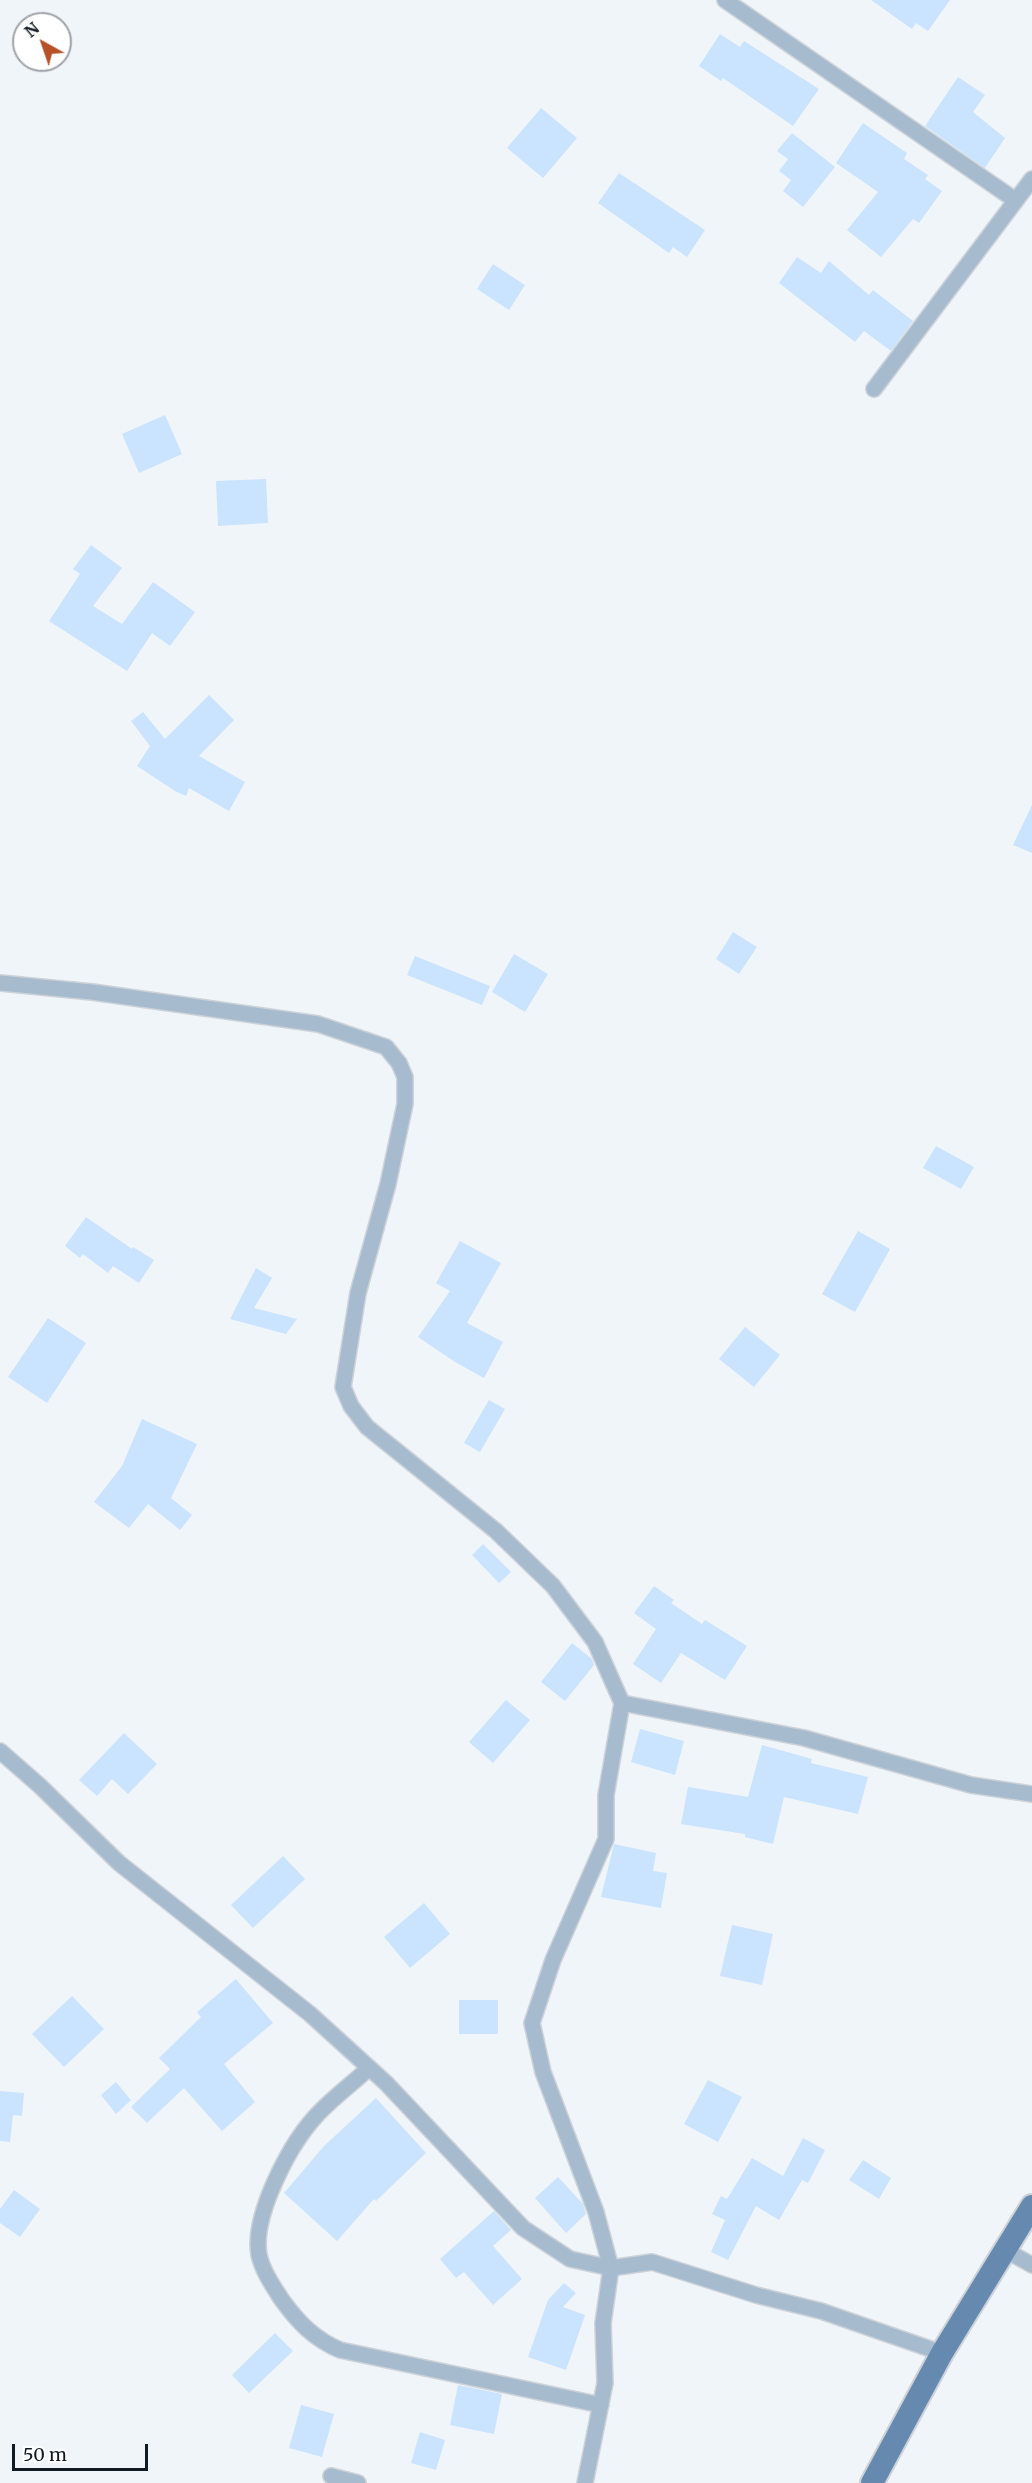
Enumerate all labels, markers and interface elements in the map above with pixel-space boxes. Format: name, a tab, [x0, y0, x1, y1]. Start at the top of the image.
north arrow	[12, 12, 72, 72]
text: N	[20, 18, 43, 41]
scale bar	[15, 2432, 152, 2470]
text: 50 m	[23, 2443, 67, 2466]

